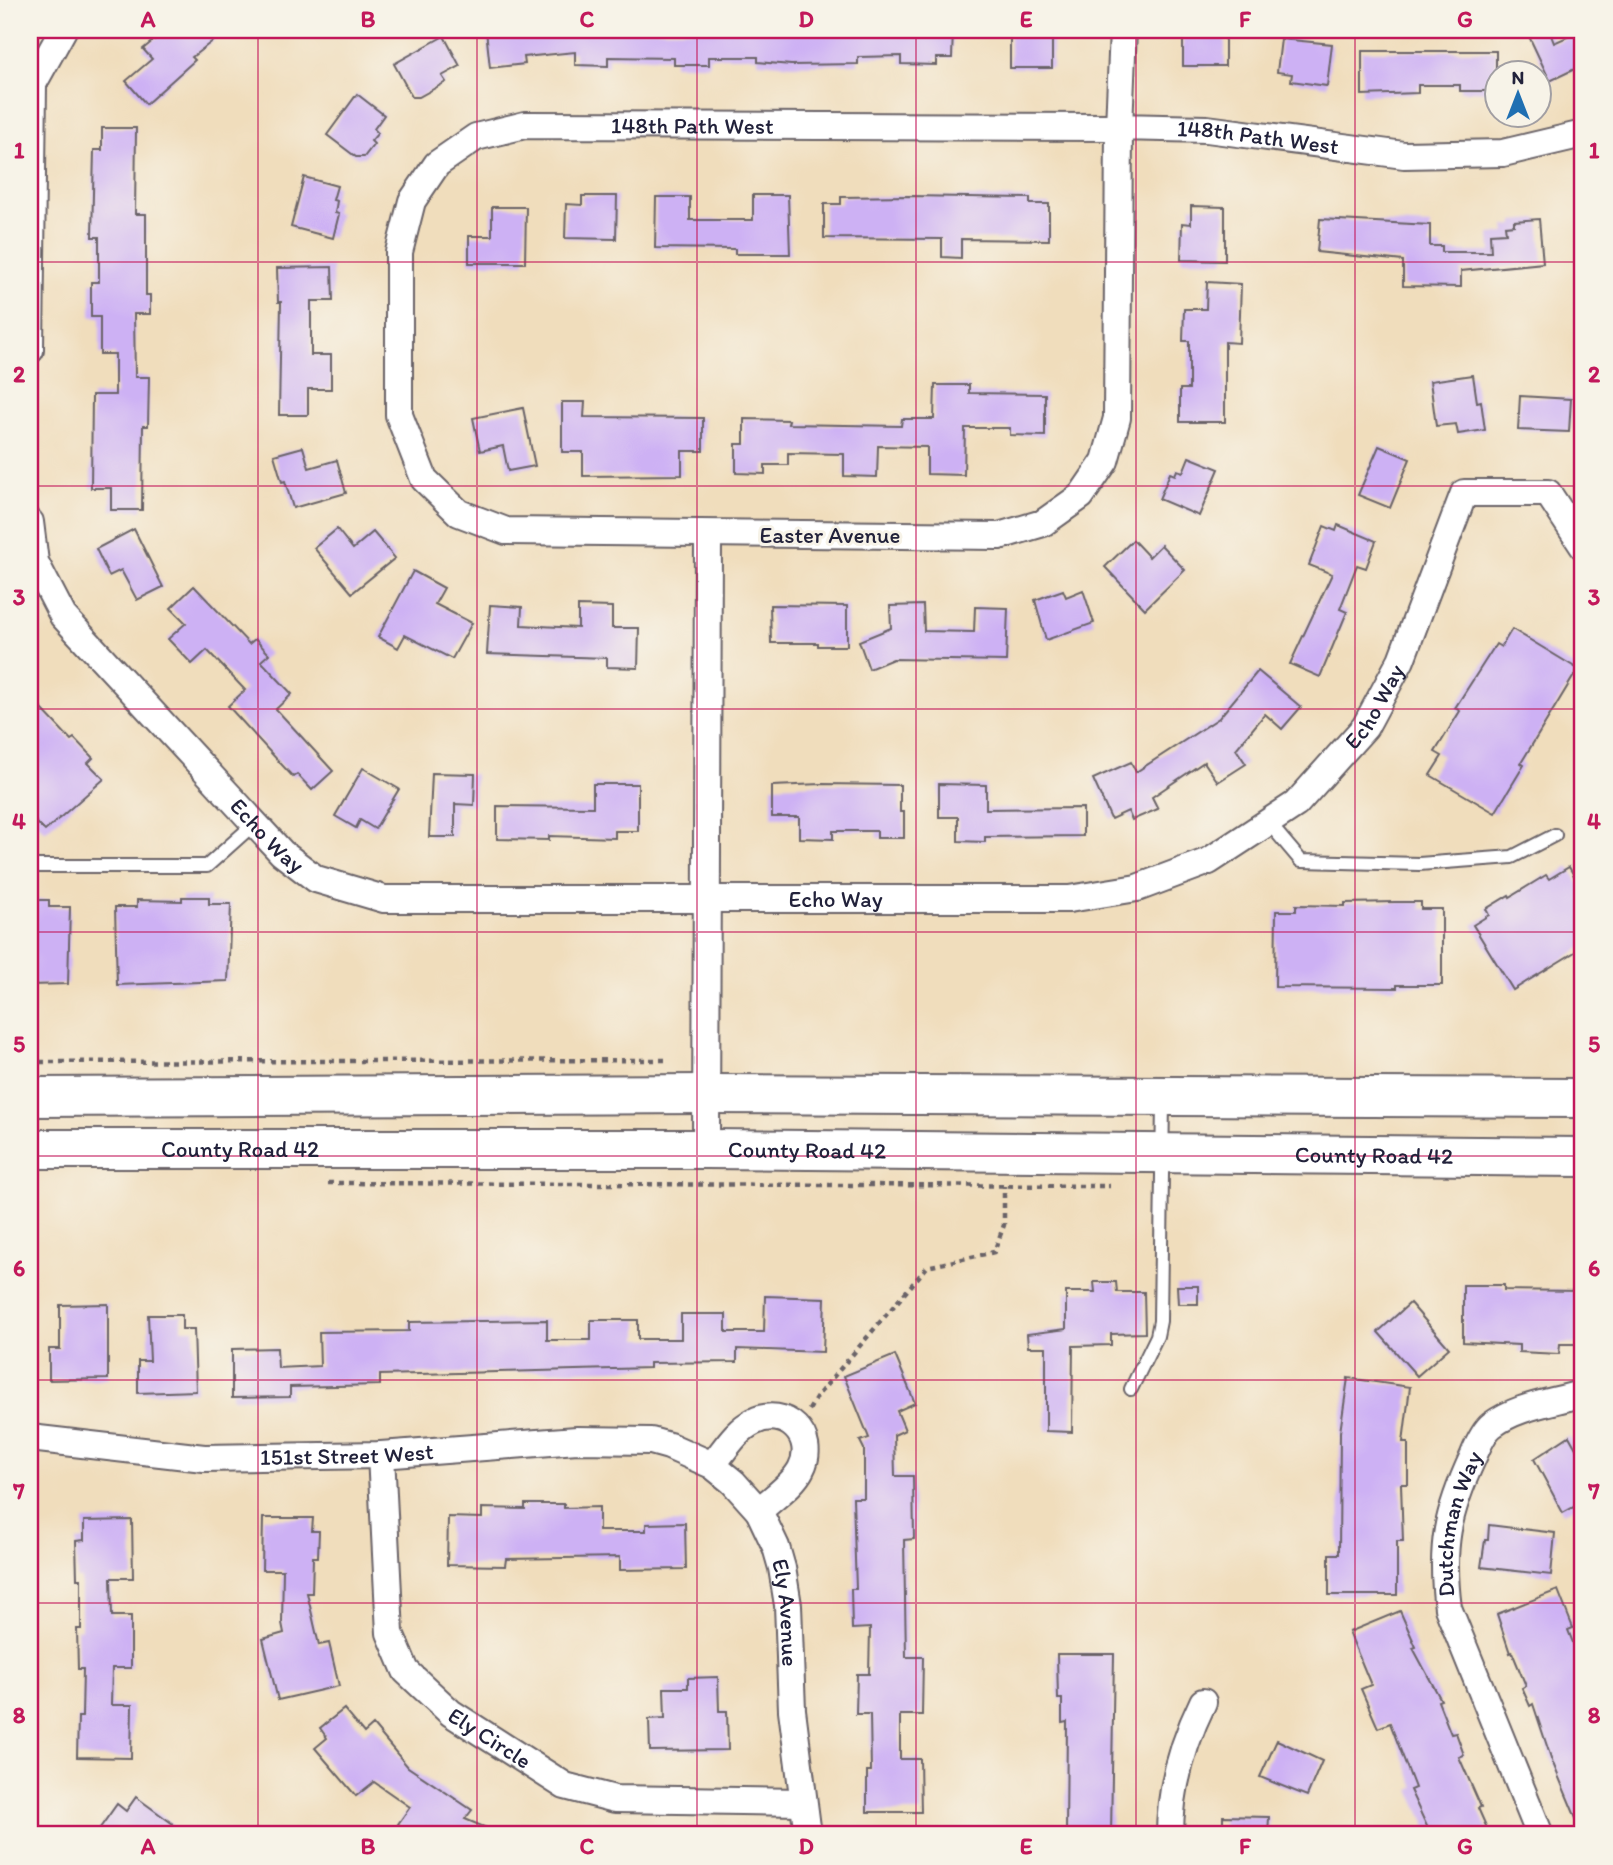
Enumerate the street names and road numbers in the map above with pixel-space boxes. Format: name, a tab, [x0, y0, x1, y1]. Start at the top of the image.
street label: 148th Path West	[611, 111, 774, 140]
street label: 148th Path West	[1177, 114, 1341, 160]
street label: Easter Avenue	[760, 521, 900, 549]
street label: Echo Way	[1338, 659, 1410, 755]
street label: Echo Way	[224, 792, 310, 879]
street label: Echo Way	[788, 885, 883, 913]
street label: County Road 42	[161, 1135, 319, 1163]
street label: County Road 42	[728, 1135, 886, 1165]
street label: County Road 42	[1295, 1140, 1453, 1170]
street label: 151st Street West	[260, 1437, 435, 1471]
street label: Dutchman Way	[1431, 1446, 1488, 1598]
street label: Ely Avenue	[766, 1555, 804, 1667]
street label: Ely Circle	[443, 1701, 537, 1775]

